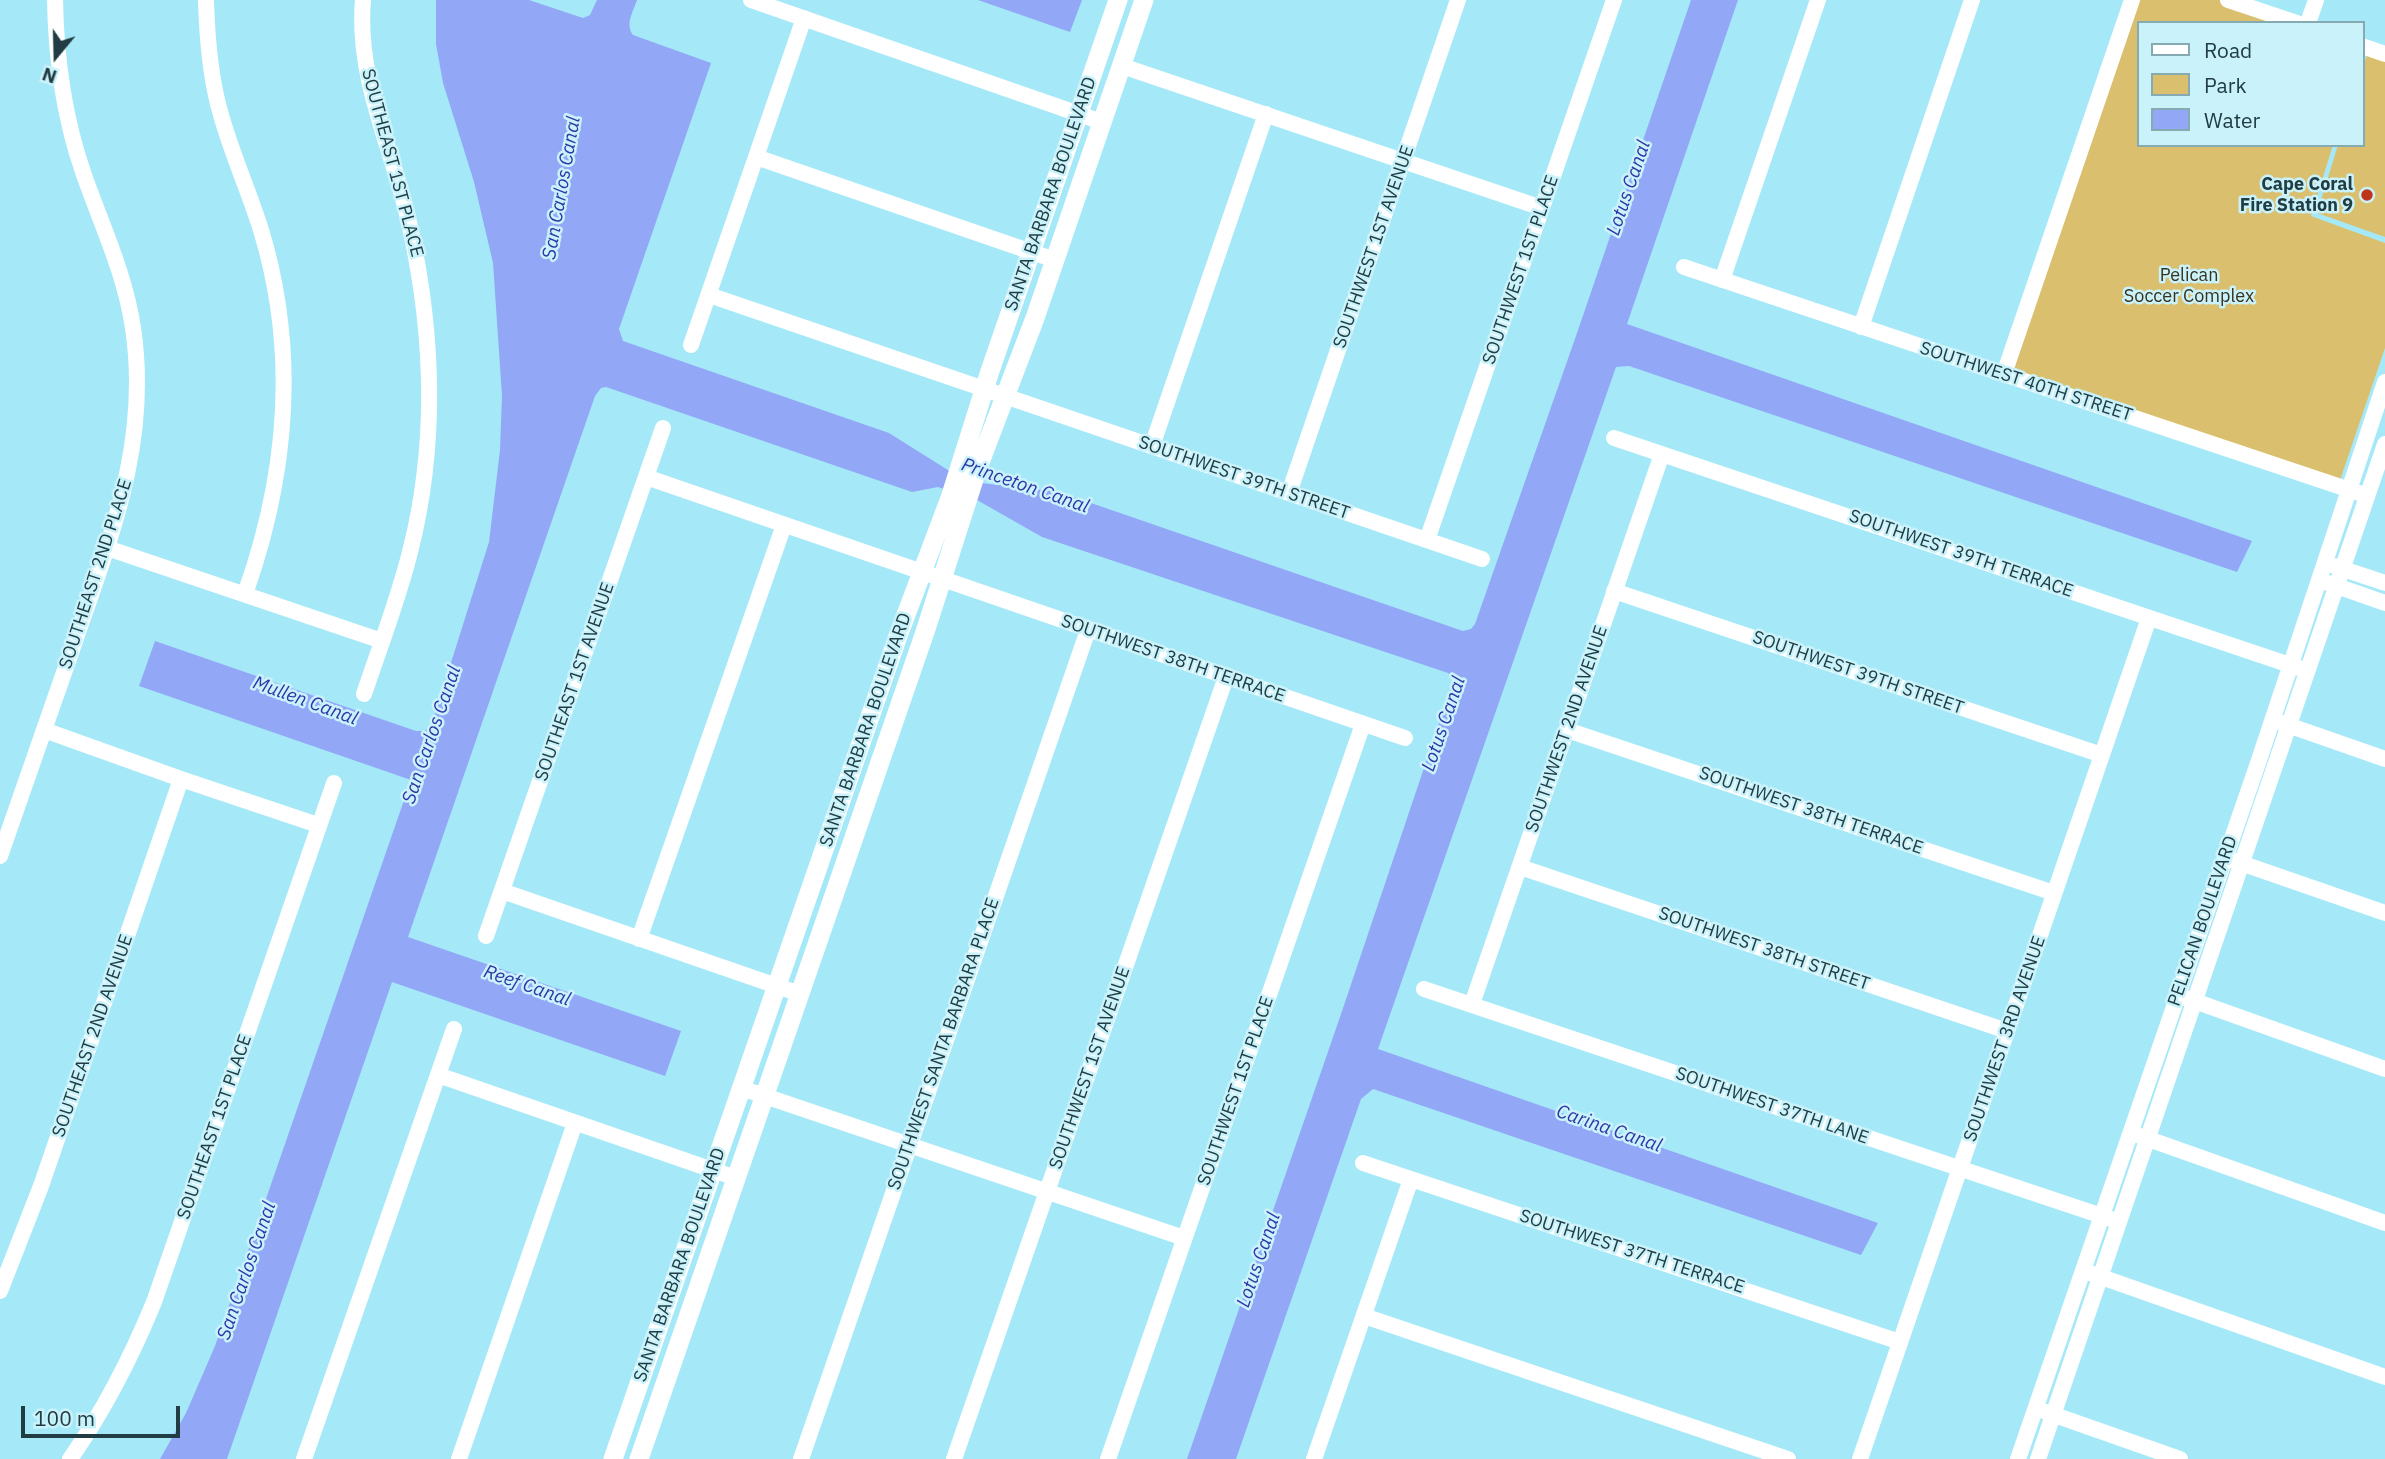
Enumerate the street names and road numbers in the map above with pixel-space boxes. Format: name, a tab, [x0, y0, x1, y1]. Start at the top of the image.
street label: SOUTHEAST 1ST PLACE	[356, 67, 428, 259]
street label: SANTA BARBARA BOULEVARD	[1001, 74, 1101, 314]
street label: SOUTHWEST 1ST AVENUE	[1329, 143, 1419, 351]
street label: SOUTHWEST 1ST PLACE	[1478, 173, 1564, 367]
street label: SOUTHWEST 40TH STREET	[1917, 337, 2135, 427]
street label: SOUTHWEST 39TH STREET	[1136, 432, 1352, 524]
street label: SOUTHEAST 2ND PLACE	[55, 476, 137, 672]
street label: SOUTHWEST 39TH TERRACE	[1846, 505, 2076, 603]
street label: SOUTHEAST 1ST AVENUE	[531, 580, 619, 784]
street label: SANTA BARBARA BOULEVARD	[816, 610, 916, 850]
street label: SOUTHWEST 38TH TERRACE	[1058, 610, 1288, 708]
street label: SOUTHWEST 2ND AVENUE	[1521, 623, 1613, 835]
street label: SOUTHWEST 39TH STREET	[1750, 627, 1966, 719]
street label: SOUTHWEST 38TH TERRACE	[1696, 762, 1926, 860]
street label: PELICAN BOULEVARD	[2164, 833, 2242, 1009]
street label: SOUTHWEST SANTA BARBARA PLACE	[884, 895, 1004, 1193]
street label: SOUTHWEST 38TH STREET	[1656, 903, 1872, 995]
street label: SOUTHEAST 2ND AVENUE	[48, 932, 138, 1140]
street label: SOUTHWEST 3RD AVENUE	[1960, 933, 2050, 1145]
street label: SOUTHWEST 1ST AVENUE	[1045, 964, 1135, 1172]
street label: SOUTHWEST 1ST PLACE	[1193, 994, 1279, 1188]
street label: SOUTHEAST 1ST PLACE	[173, 1032, 257, 1222]
street label: SOUTHWEST 37TH LANE	[1673, 1063, 1871, 1149]
street label: SANTA BARBARA BOULEVARD	[630, 1145, 730, 1385]
street label: SOUTHWEST 37TH TERRACE	[1517, 1205, 1747, 1299]

